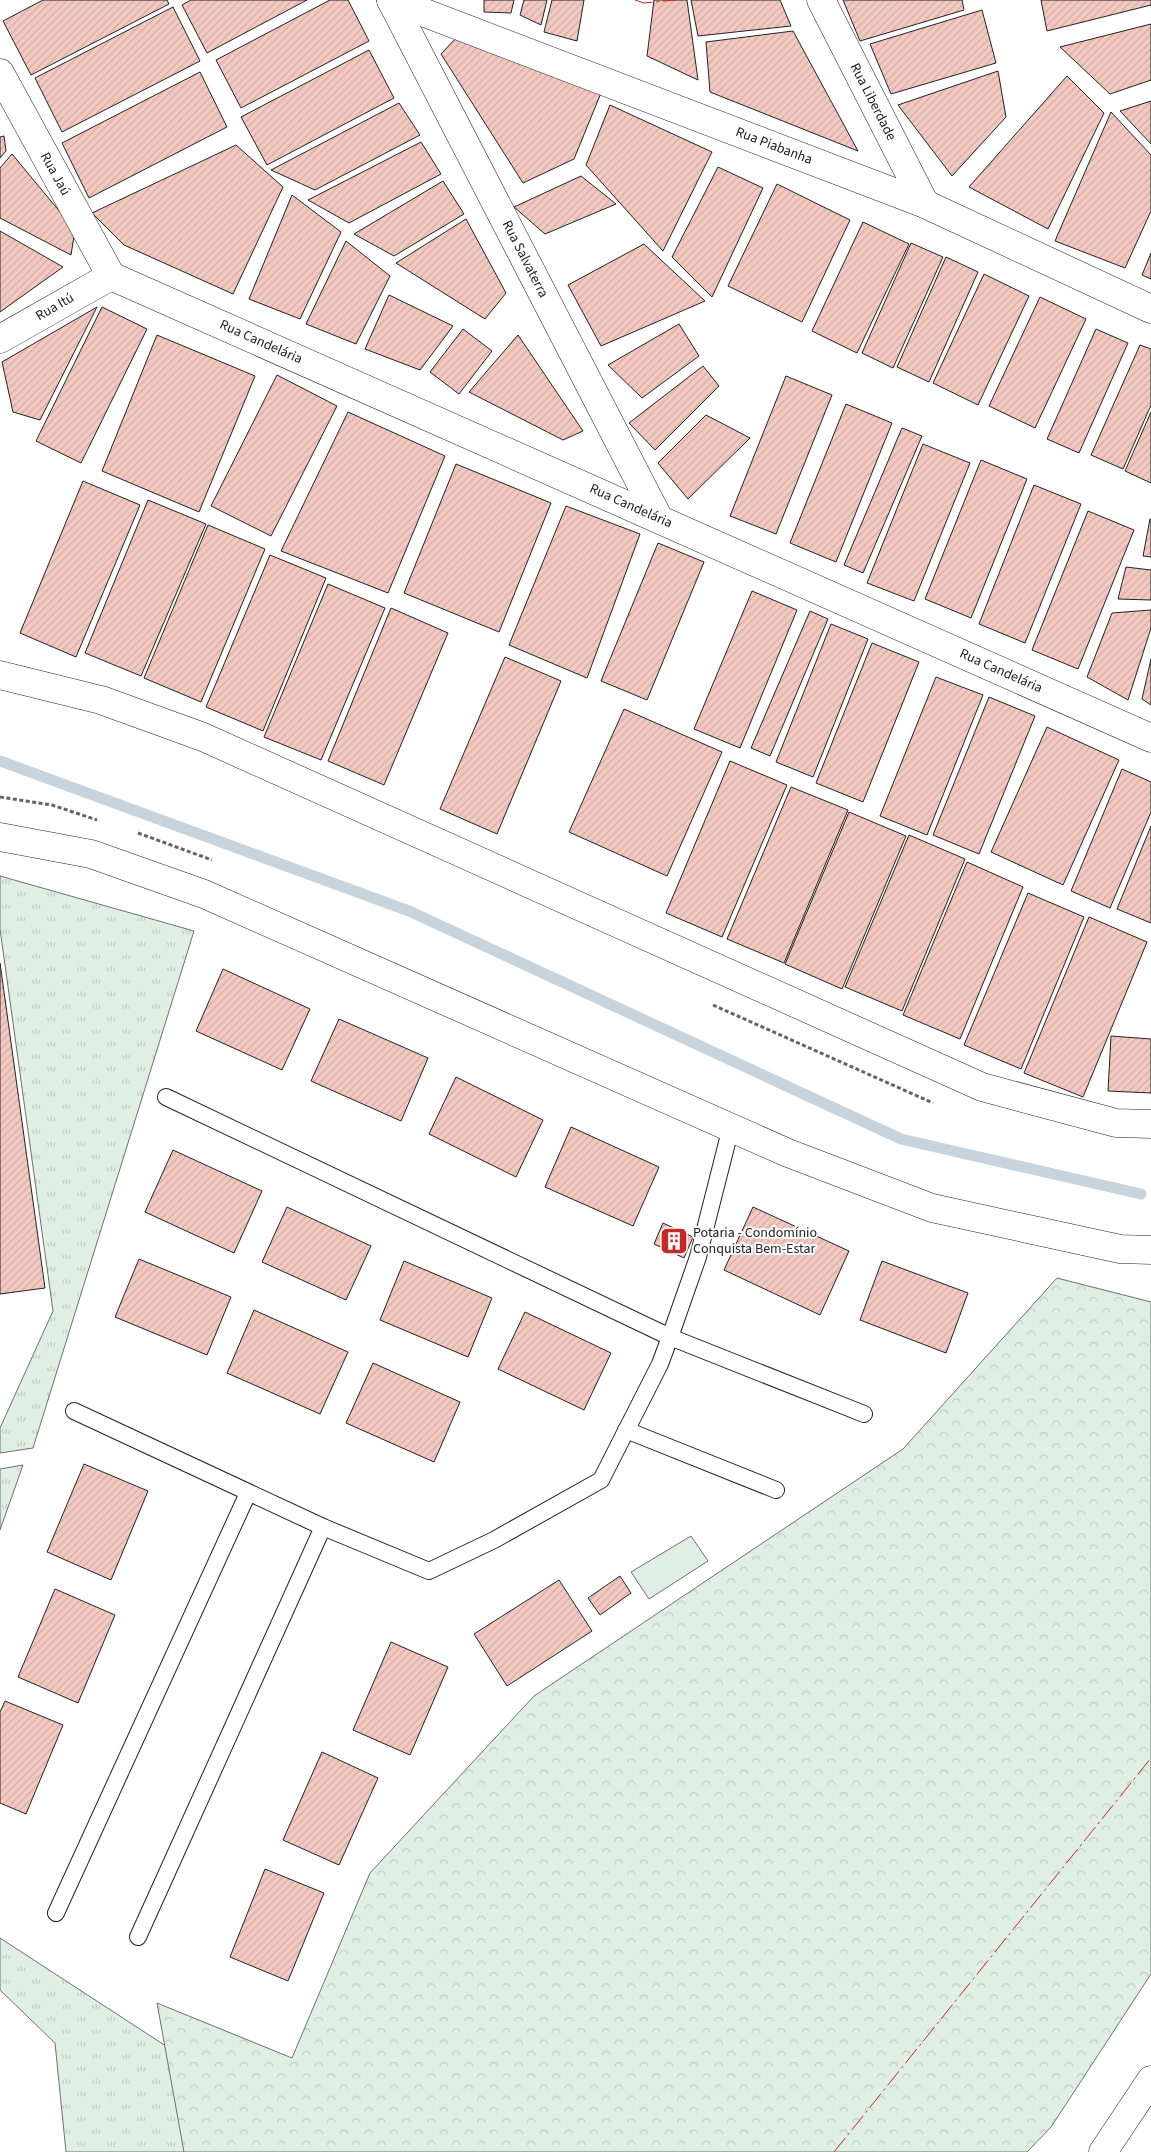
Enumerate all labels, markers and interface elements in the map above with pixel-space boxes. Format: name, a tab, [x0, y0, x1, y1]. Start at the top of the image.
street label: Rua Liberdade	[845, 60, 901, 144]
street label: Rua Piabanha	[733, 122, 815, 170]
street label: Rua Jaú	[35, 149, 75, 199]
street label: Rua Salvaterra	[497, 217, 553, 301]
street label: Rua Itú	[32, 288, 78, 326]
street label: Rua Candelária	[216, 315, 306, 369]
street label: Rua Candelária	[586, 479, 676, 533]
street label: Rua Candelária	[956, 644, 1046, 698]
place label: Potaria - Condomínio Conquista Bem-Estar	[693, 1223, 817, 1259]
building icon: Potaria - Condomínio Conquista Bem-Estar	[659, 1226, 689, 1256]

